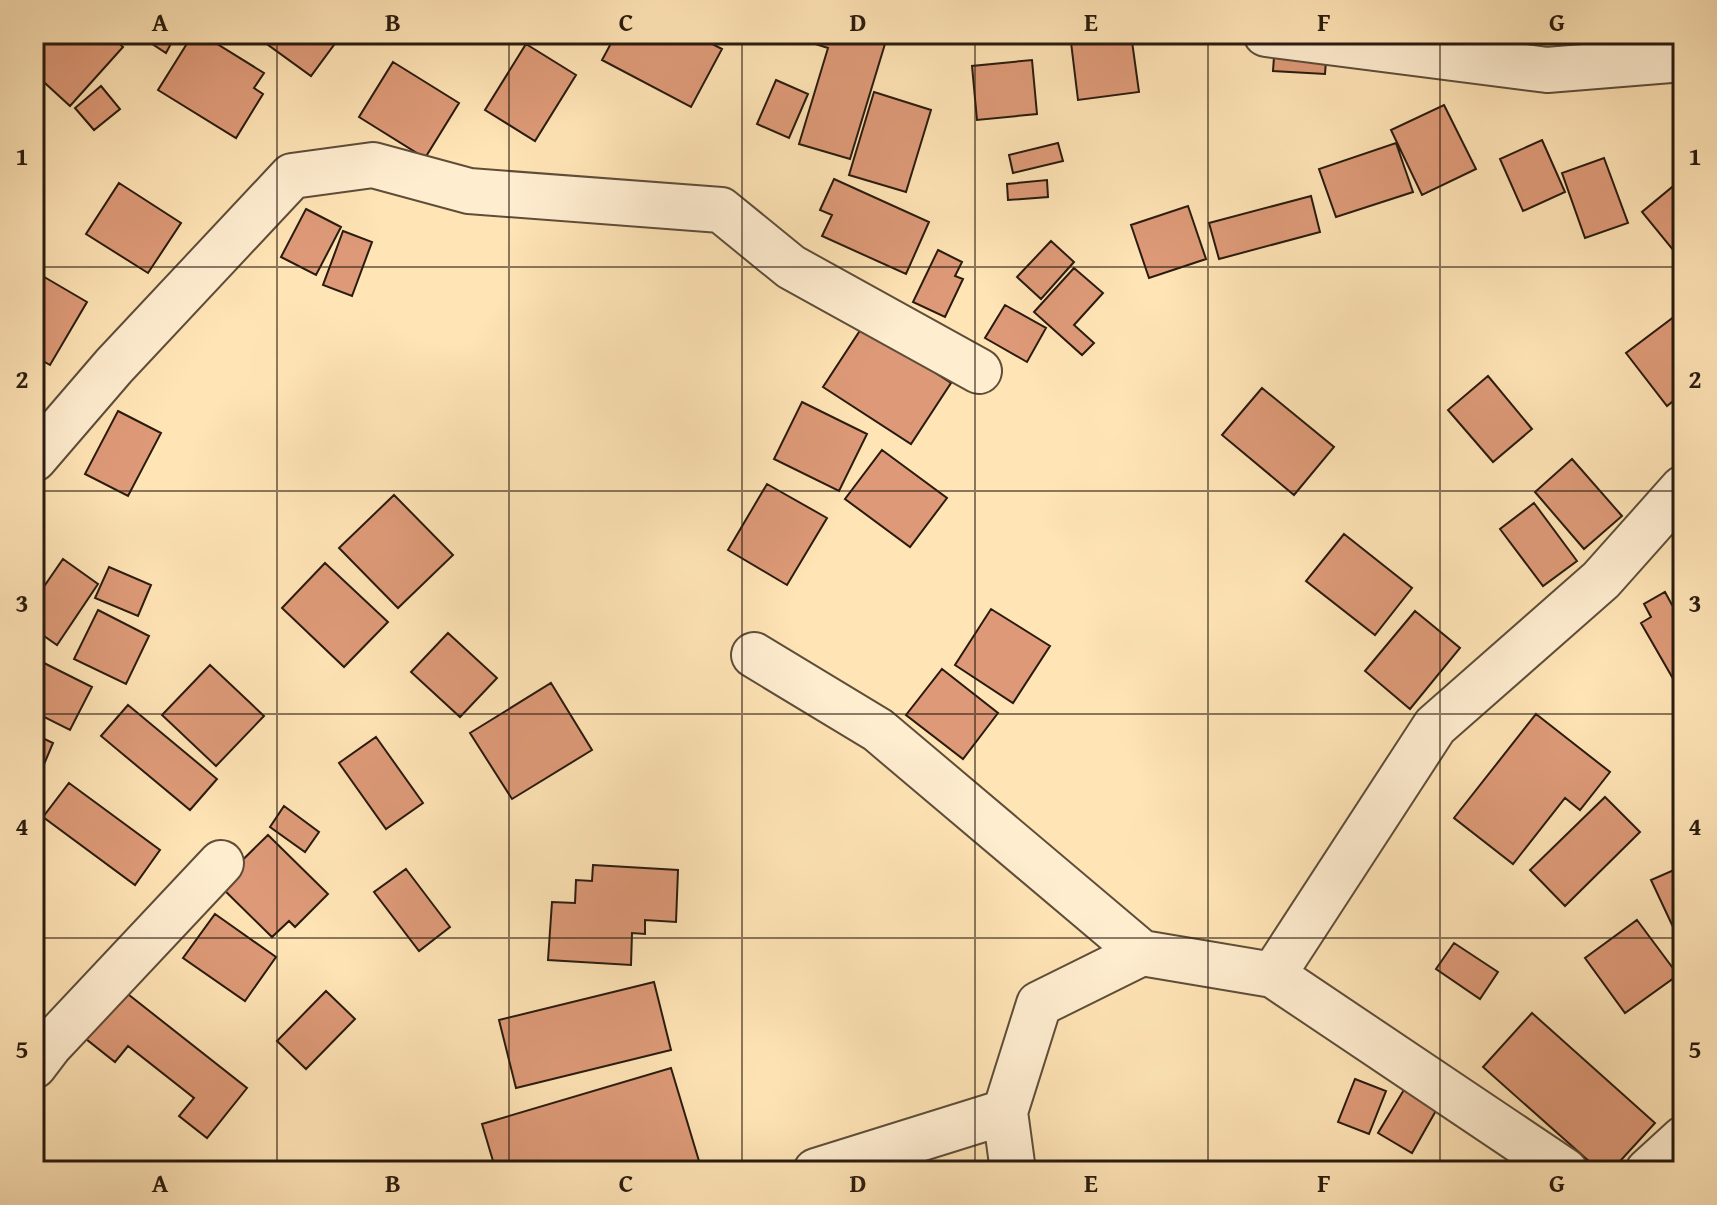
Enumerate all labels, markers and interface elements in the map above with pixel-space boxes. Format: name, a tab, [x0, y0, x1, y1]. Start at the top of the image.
text: A	[152, 2, 169, 41]
text: B	[385, 2, 401, 41]
text: C	[619, 2, 633, 41]
text: D	[850, 2, 866, 41]
text: E	[1084, 2, 1098, 41]
text: F	[1317, 2, 1331, 41]
text: G	[1549, 2, 1565, 41]
text: 1	[15, 136, 29, 175]
text: 1	[1688, 136, 1702, 175]
text: 2	[15, 359, 29, 398]
text: 2	[1688, 359, 1702, 398]
text: 3	[15, 583, 29, 622]
text: 3	[1688, 583, 1702, 622]
text: 4	[15, 806, 29, 845]
text: 4	[1688, 806, 1702, 845]
text: 5	[15, 1029, 29, 1068]
text: 5	[1688, 1029, 1702, 1068]
text: A	[152, 1163, 169, 1202]
text: B	[385, 1163, 401, 1202]
text: C	[619, 1163, 633, 1202]
text: D	[850, 1163, 866, 1202]
text: E	[1084, 1163, 1098, 1202]
text: F	[1317, 1163, 1331, 1202]
text: G	[1549, 1163, 1565, 1202]

